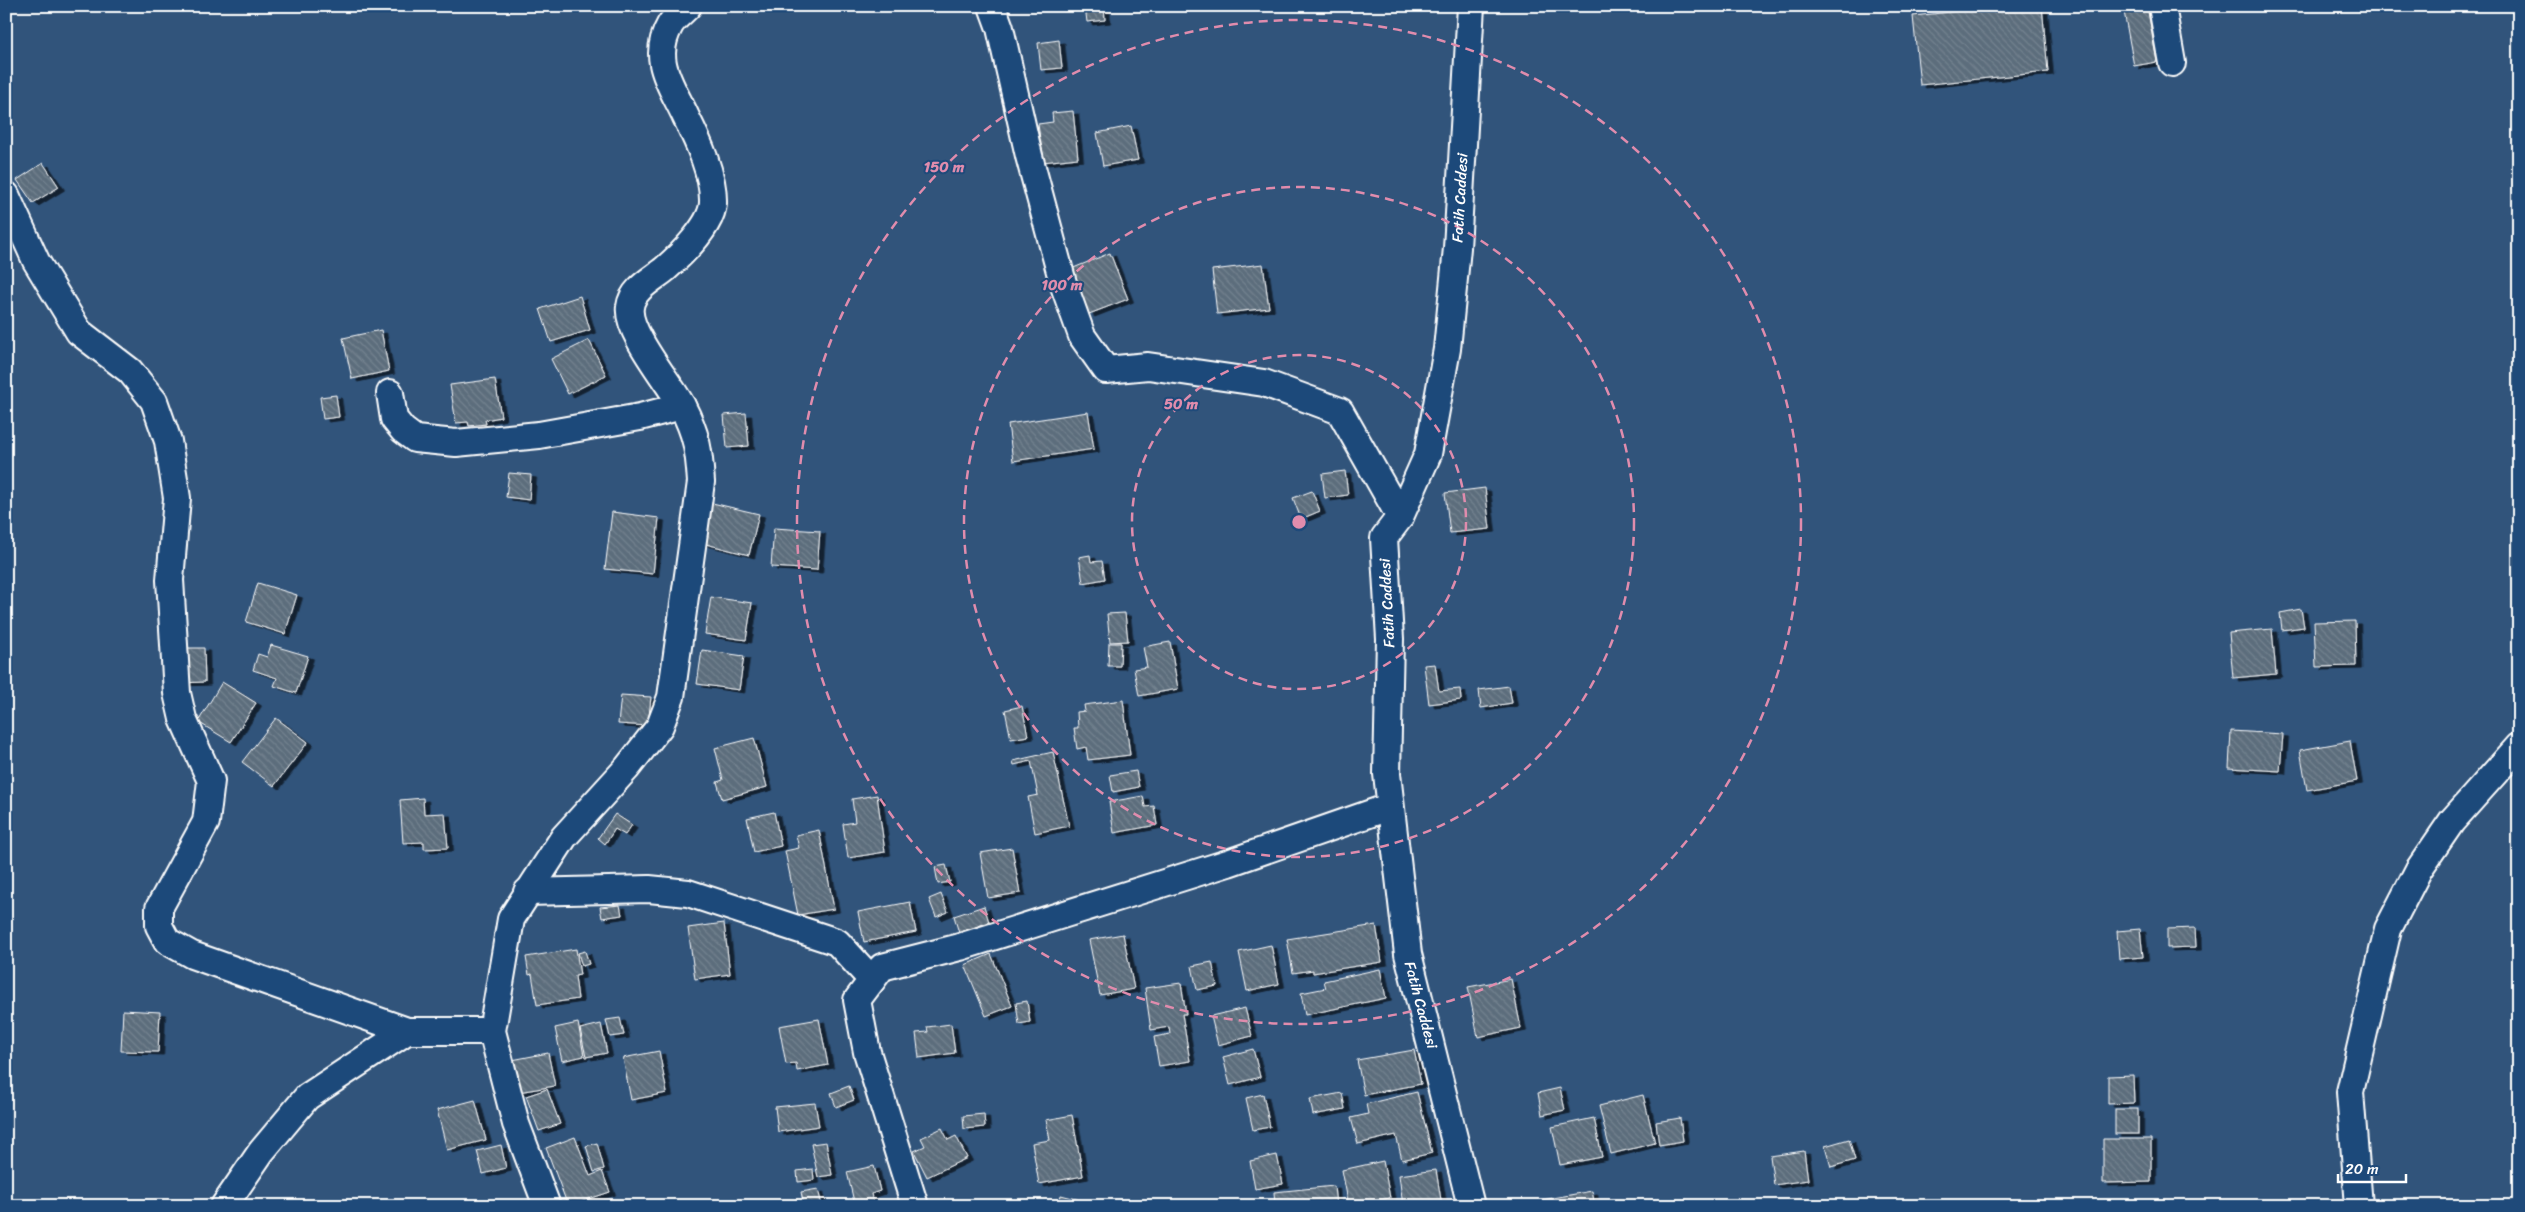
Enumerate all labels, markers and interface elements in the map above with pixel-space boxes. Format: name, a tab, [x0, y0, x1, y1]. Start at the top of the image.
street label: Fatih Caddesi	[1444, 151, 1476, 243]
text: 150 m	[924, 154, 965, 180]
text: 100 m	[1042, 272, 1083, 298]
text: 50 m	[1164, 391, 1199, 417]
centre of rings	[1290, 513, 1308, 531]
street label: Fatih Caddesi	[1372, 557, 1402, 648]
street label: Fatih Caddesi	[1397, 958, 1445, 1052]
scale bar	[2338, 1152, 2405, 1184]
text: 20 m	[2345, 1156, 2379, 1182]

